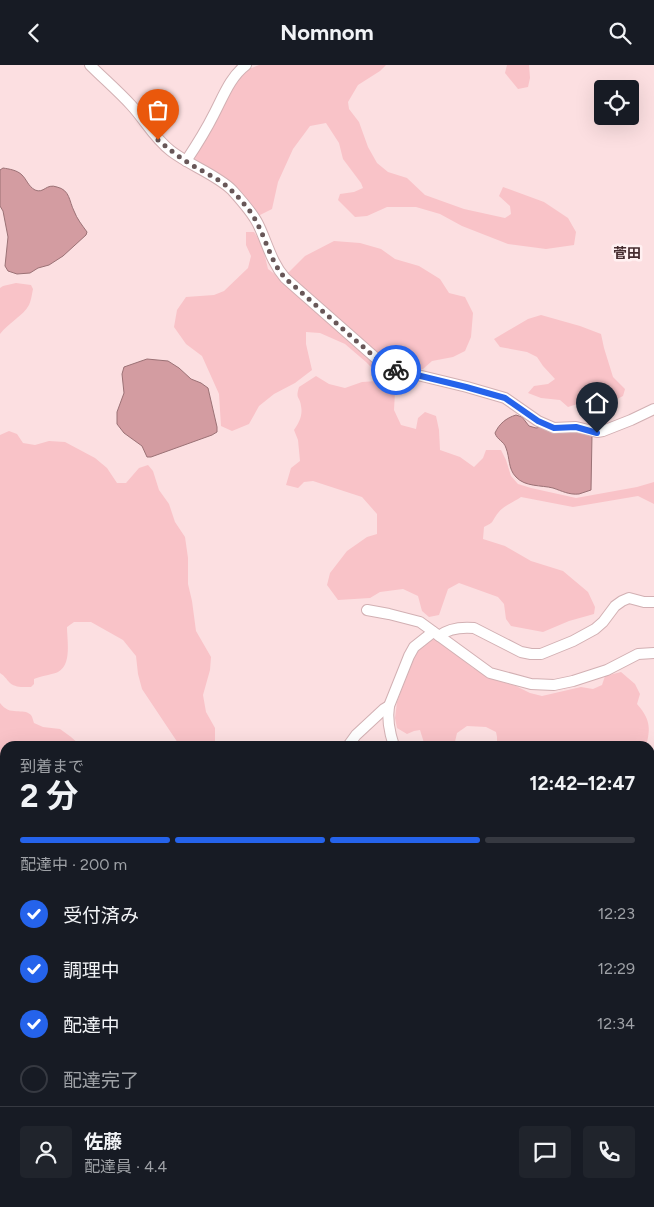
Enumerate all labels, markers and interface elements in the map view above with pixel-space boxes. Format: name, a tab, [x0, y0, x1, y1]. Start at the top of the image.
icon: back	[20, 19, 48, 47]
text: Nomnom	[280, 19, 374, 46]
icon: search	[606, 19, 634, 47]
map controls	[594, 80, 639, 125]
button: locate	[594, 80, 639, 125]
pin	[137, 89, 179, 140]
icon: bag	[144, 96, 172, 124]
district label: 菅田	[613, 245, 641, 262]
courier	[371, 345, 421, 395]
icon: bike	[382, 356, 410, 384]
pin	[576, 382, 618, 433]
icon: home	[583, 389, 611, 417]
text: 到着まで	[20, 757, 84, 776]
text: 12:42–12:47	[529, 772, 635, 795]
text: 2 分	[20, 777, 78, 815]
text: 配達中 · 200 m	[20, 855, 127, 874]
icon: check	[20, 900, 48, 928]
text: 受付済み	[63, 904, 139, 927]
text: 12:23	[598, 904, 635, 923]
icon: check	[20, 955, 48, 983]
text: 調理中	[63, 959, 120, 982]
text: 12:29	[597, 959, 635, 978]
icon: check	[20, 1010, 48, 1038]
text: 配達中	[63, 1014, 120, 1037]
text: 12:34	[597, 1014, 635, 1033]
text: 配達完了	[63, 1069, 139, 1092]
button: person	[20, 1126, 72, 1178]
button: chat	[519, 1126, 571, 1178]
button: phone	[583, 1126, 635, 1178]
text: 佐藤	[84, 1130, 122, 1153]
text: 配達員 · 4.4	[84, 1157, 167, 1176]

